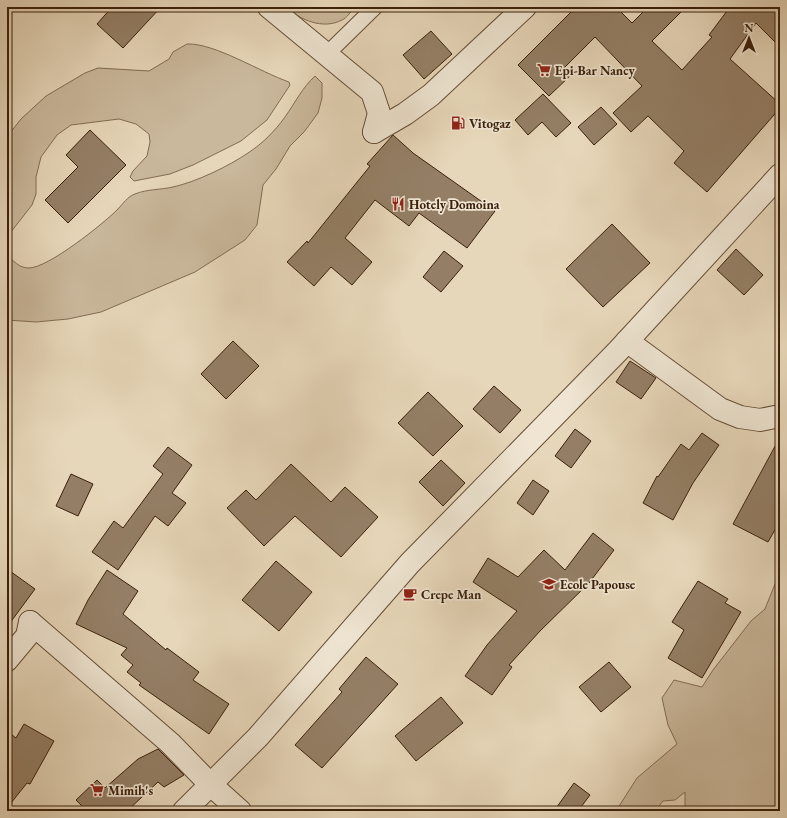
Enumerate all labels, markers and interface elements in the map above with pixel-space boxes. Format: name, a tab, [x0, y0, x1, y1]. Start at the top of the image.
north arrow	[729, 18, 769, 58]
text: N	[745, 21, 754, 35]
supermarket icon: Epi-Bar Nancy	[536, 62, 552, 78]
place label: Epi-Bar Nancy	[555, 62, 636, 79]
fuel station icon: Vitogaz	[450, 115, 466, 131]
place label: Vitogaz	[469, 115, 511, 132]
restaurant icon: Hotely Domoina	[390, 196, 406, 212]
place label: Hotely Domoina	[409, 196, 500, 213]
school or university icon: Ecole Papouse	[541, 576, 557, 592]
place label: Ecole Papouse	[560, 576, 636, 593]
cafe icon: Crepe Man	[402, 586, 418, 602]
place label: Crepe Man	[421, 586, 482, 603]
supermarket icon: Mimih's	[89, 782, 105, 798]
place label: Mimih's	[108, 782, 153, 799]

